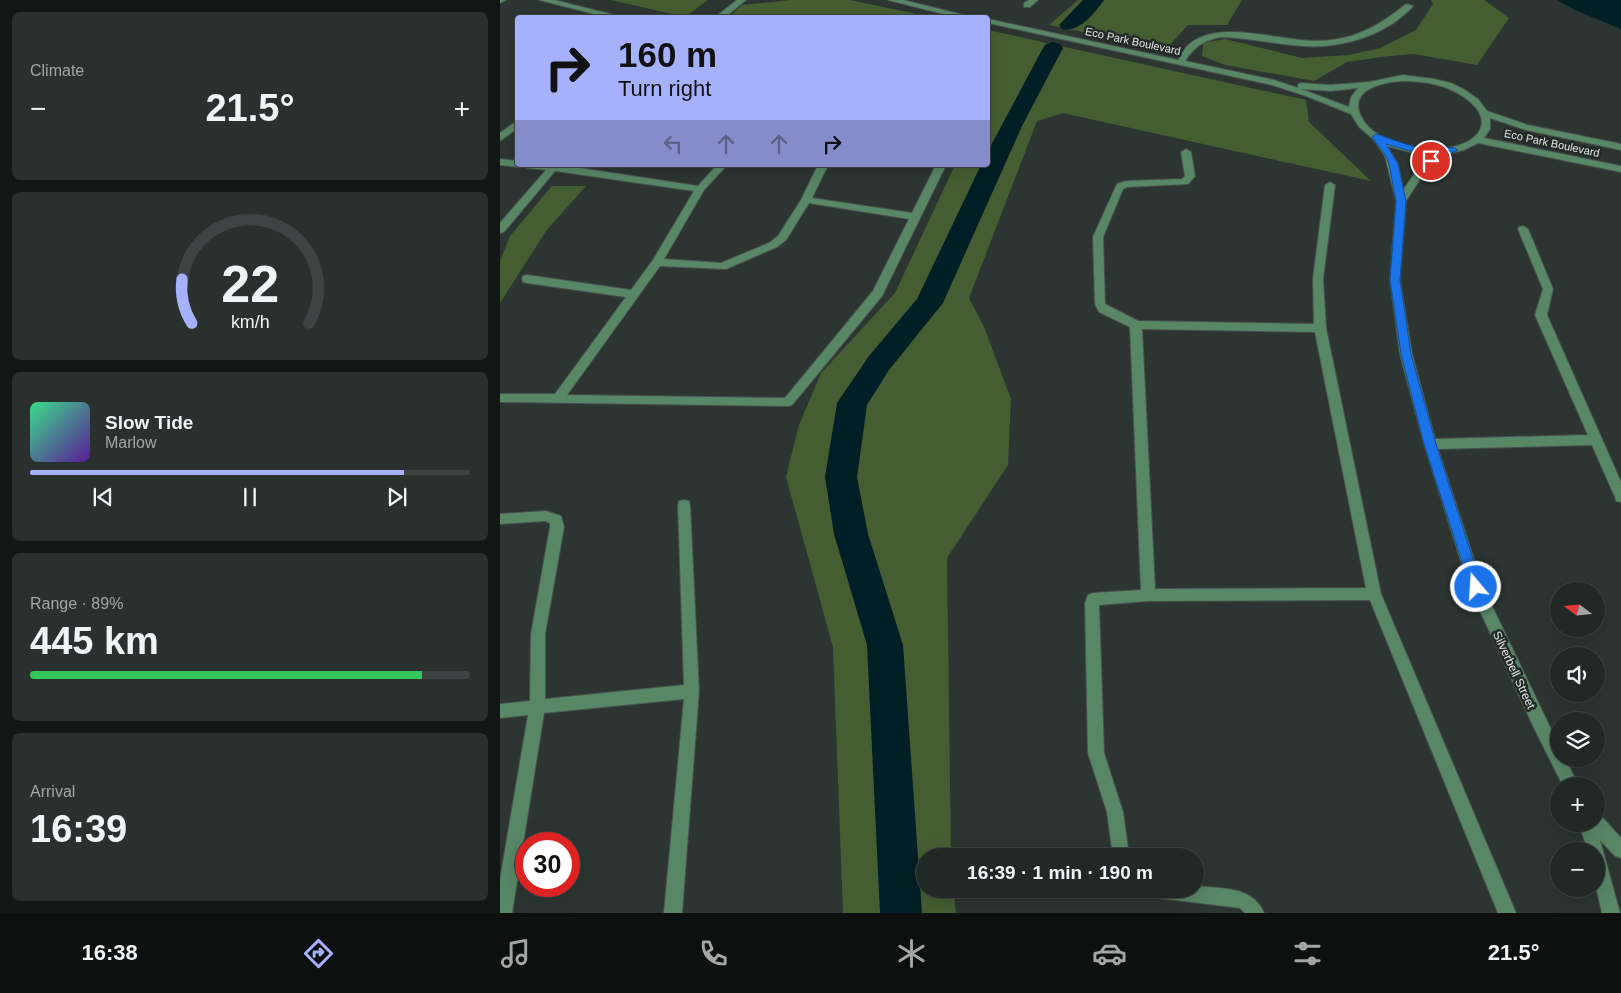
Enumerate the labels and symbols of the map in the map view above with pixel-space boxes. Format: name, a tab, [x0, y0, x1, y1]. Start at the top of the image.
street label: Eco Park Boulevard	[1084, 25, 1182, 57]
street label: Eco Park Boulevard	[1503, 127, 1601, 159]
pin	[1410, 140, 1452, 182]
position arrow	[1449, 560, 1501, 612]
north arrow	[1550, 582, 1605, 638]
street label: Silverbell Street	[1490, 629, 1538, 712]
speed limit sign: 30	[515, 832, 580, 897]

